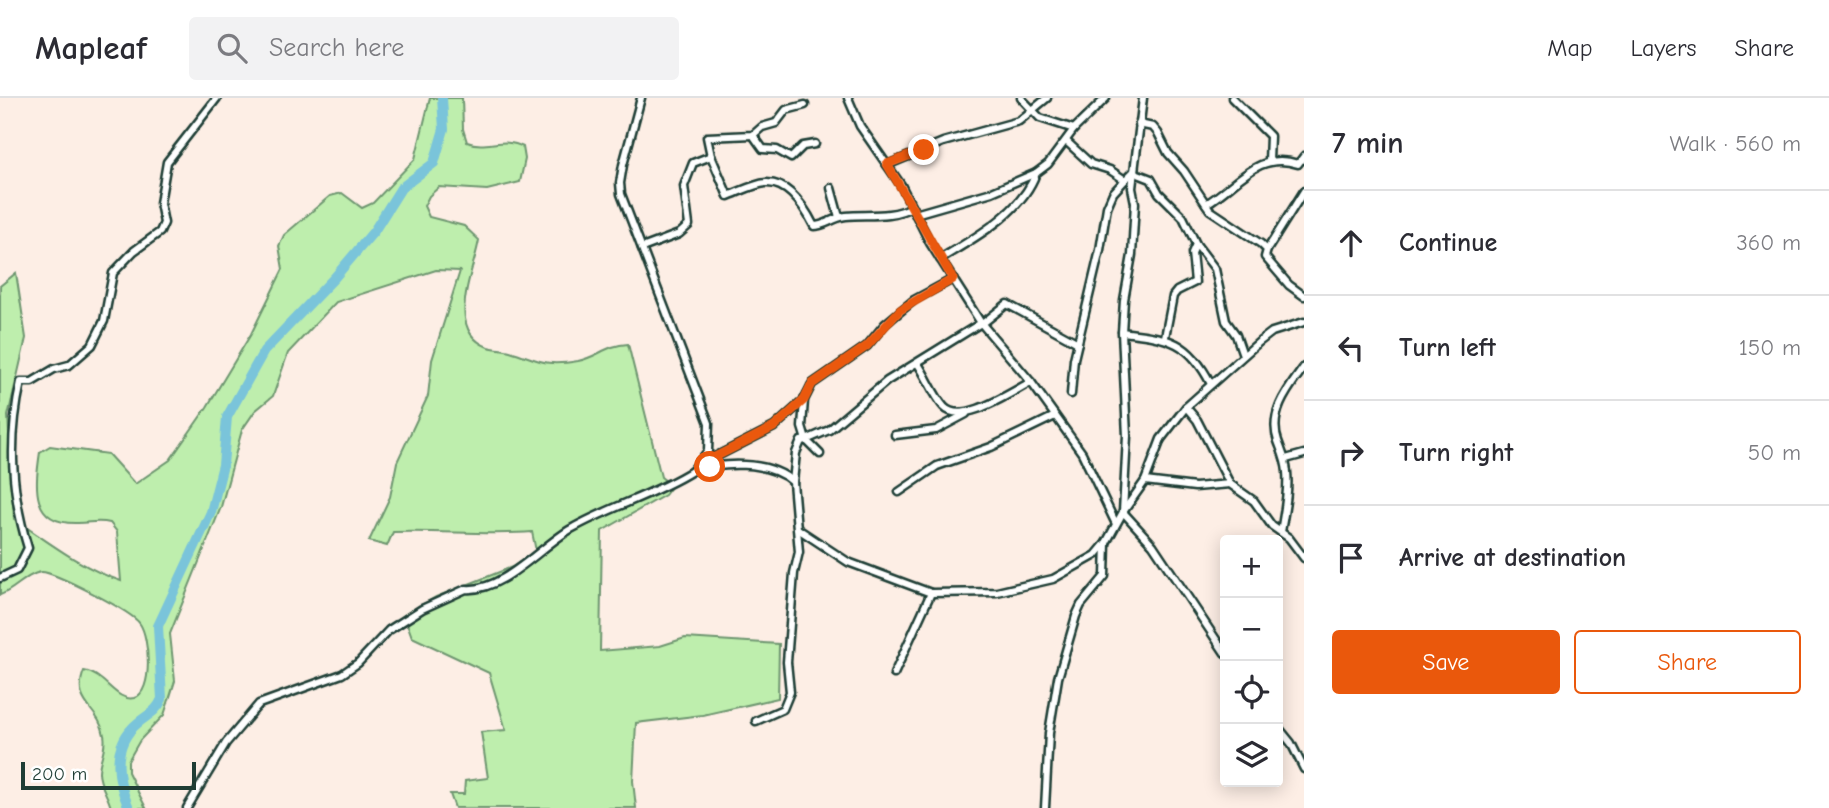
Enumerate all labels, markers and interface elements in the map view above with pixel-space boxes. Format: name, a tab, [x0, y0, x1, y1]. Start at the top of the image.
search box	[189, 17, 679, 80]
text: Mapleaf	[35, 29, 147, 67]
icon: search	[213, 29, 251, 67]
text: Search here	[269, 33, 404, 63]
text: Map	[1547, 34, 1593, 62]
text: Layers	[1631, 34, 1696, 62]
text: Share	[1734, 34, 1794, 62]
text: 7 min	[1332, 126, 1404, 161]
text: Walk · 560 m	[1670, 130, 1801, 157]
route end	[908, 134, 939, 165]
icon: ahead	[1332, 224, 1370, 262]
text: Continue	[1399, 228, 1497, 258]
text: 360 m	[1736, 229, 1801, 256]
icon: left	[1332, 329, 1370, 367]
text: Turn left	[1399, 333, 1496, 363]
text: 150 m	[1739, 334, 1801, 361]
icon: right	[1332, 434, 1370, 472]
text: Turn right	[1399, 438, 1513, 468]
text: 50 m	[1748, 439, 1801, 466]
route start	[694, 451, 725, 482]
map controls	[1220, 535, 1283, 787]
button: +	[1220, 535, 1283, 598]
icon: arrive	[1332, 539, 1370, 577]
text: Arrive at destination	[1399, 543, 1626, 573]
button: −	[1220, 598, 1283, 661]
button: Save	[1332, 630, 1560, 694]
button: Share	[1574, 630, 1801, 694]
button: locate	[1220, 661, 1283, 724]
button: layers	[1220, 724, 1283, 787]
scale bar	[21, 759, 196, 791]
text: 200 m	[32, 763, 87, 785]

